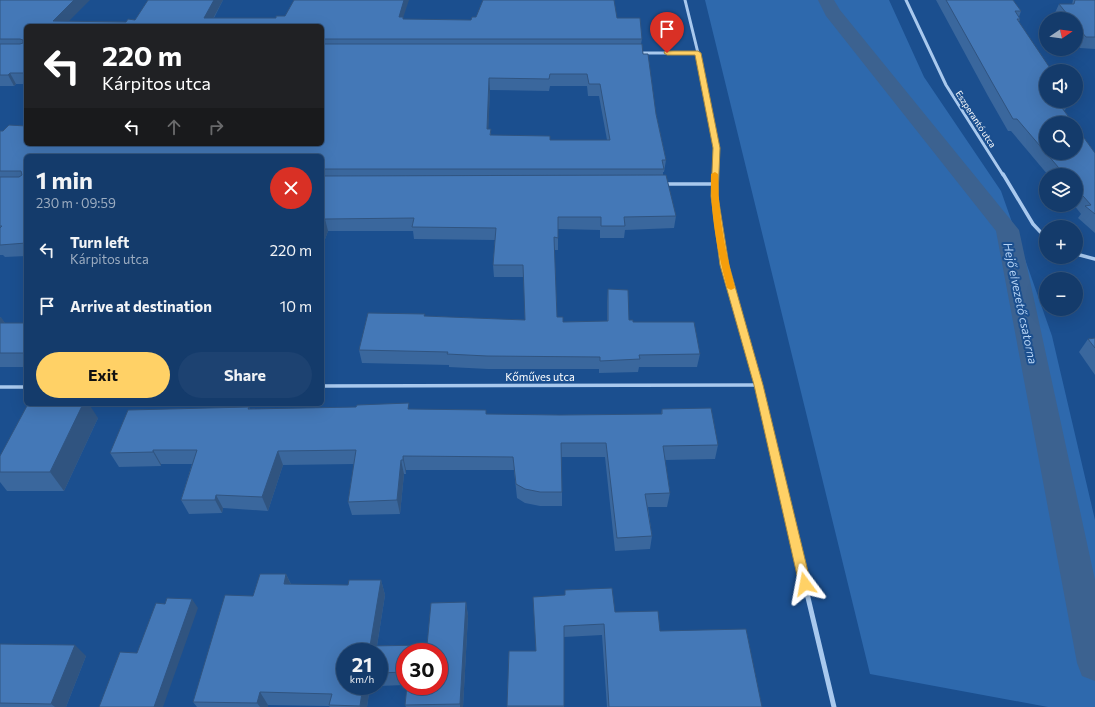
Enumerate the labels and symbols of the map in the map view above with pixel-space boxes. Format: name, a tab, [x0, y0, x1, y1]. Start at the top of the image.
pin	[650, 12, 684, 53]
north arrow	[1039, 12, 1083, 56]
street label: Eszperantó utca	[953, 88, 999, 150]
water label: Hejő elvezető csatorna	[1001, 241, 1041, 365]
street label: Kőműves utca	[505, 370, 575, 383]
position arrow	[784, 563, 826, 605]
speed limit sign: 30	[396, 643, 448, 695]

